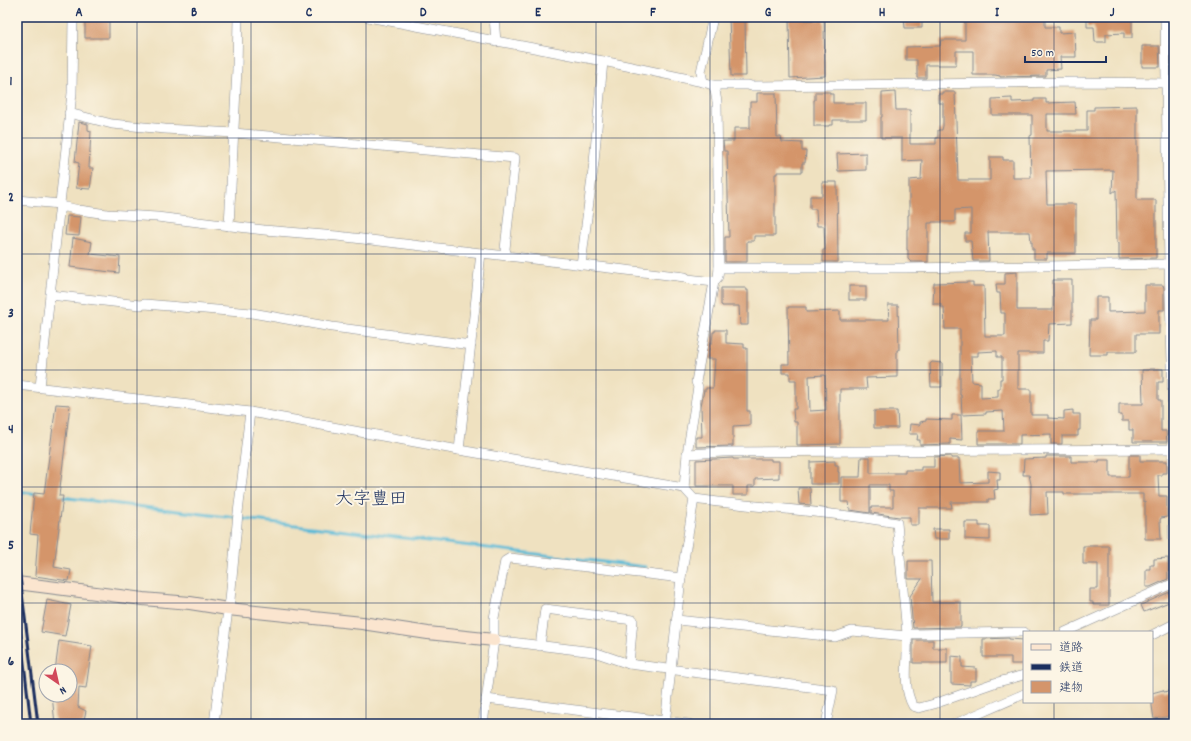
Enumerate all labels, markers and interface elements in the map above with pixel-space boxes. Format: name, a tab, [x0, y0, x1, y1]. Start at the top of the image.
text: A	[75, 4, 83, 23]
text: B	[191, 4, 197, 23]
text: C	[306, 4, 313, 23]
text: D	[420, 4, 427, 23]
text: E	[535, 4, 542, 23]
text: F	[650, 4, 656, 23]
text: G	[765, 4, 772, 23]
text: H	[879, 4, 886, 23]
text: I	[995, 4, 1000, 23]
text: J	[1110, 4, 1115, 23]
scale bar	[1025, 38, 1106, 64]
text: 50 m	[1031, 45, 1054, 62]
text: 1	[10, 73, 13, 92]
text: 2	[8, 189, 14, 208]
text: 3	[8, 305, 14, 324]
text: 4	[8, 421, 14, 440]
district label: 大字豊田	[335, 488, 407, 513]
text: 5	[8, 537, 14, 556]
legend	[1023, 631, 1153, 703]
text: 道路	[1059, 640, 1083, 657]
text: 6	[8, 653, 15, 672]
text: 鉄道	[1059, 660, 1083, 677]
north arrow	[38, 663, 78, 703]
text: 建物	[1059, 680, 1083, 697]
text: N	[55, 681, 69, 698]

